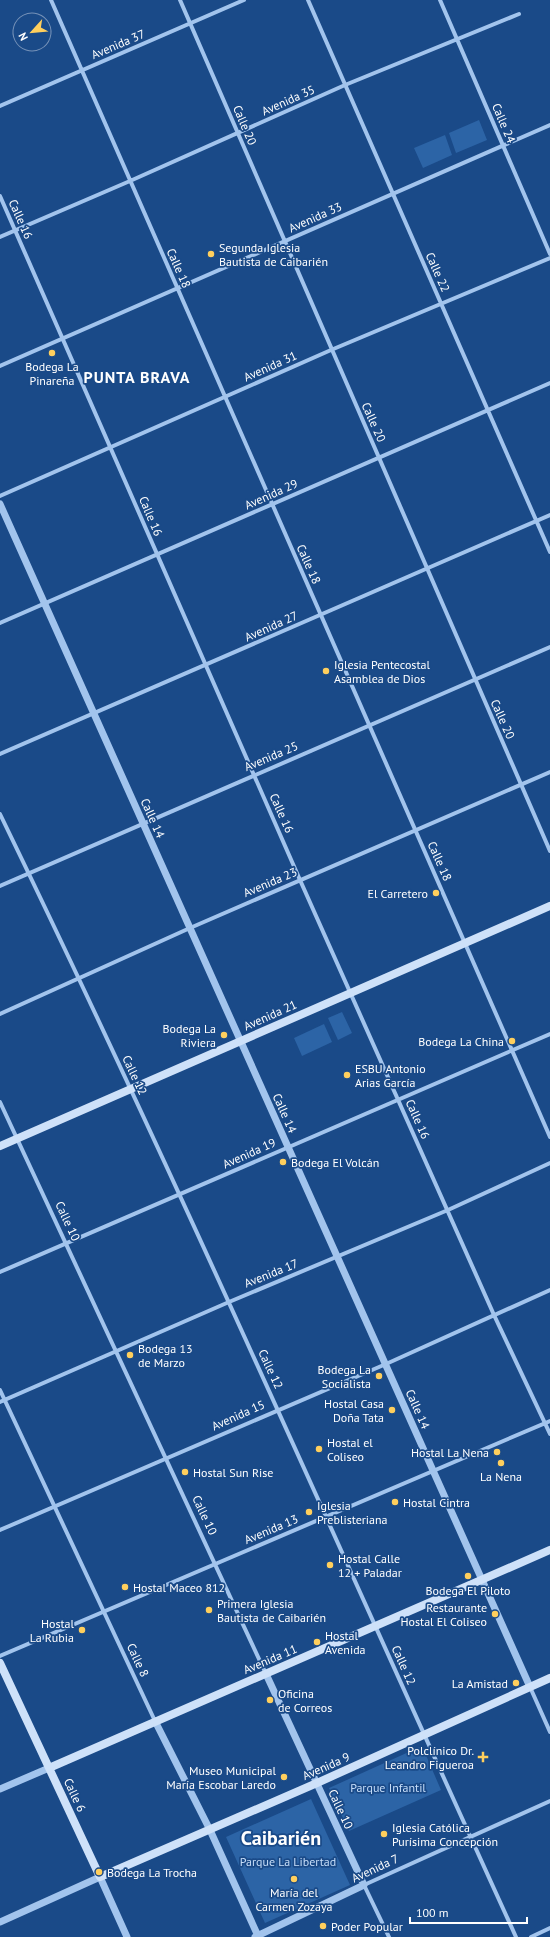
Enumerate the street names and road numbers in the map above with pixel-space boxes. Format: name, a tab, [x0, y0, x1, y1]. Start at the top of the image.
street label: Avenida 37	[89, 26, 147, 62]
street label: Avenida 35	[259, 82, 317, 118]
street label: Calle 24	[489, 101, 519, 146]
street label: Calle 20	[230, 103, 260, 148]
street label: Calle 16	[6, 197, 36, 241]
street label: Avenida 33	[286, 199, 344, 235]
street label: Calle 18	[164, 246, 194, 290]
street label: Calle 22	[423, 250, 453, 294]
street label: Avenida 31	[241, 348, 299, 384]
street label: Calle 20	[359, 400, 390, 445]
street label: Avenida 29	[242, 476, 300, 512]
street label: Calle 16	[136, 494, 166, 538]
street label: Calle 18	[294, 542, 324, 586]
street label: Avenida 27	[242, 608, 300, 644]
street label: Calle 20	[488, 697, 519, 742]
street label: Avenida 25	[242, 738, 300, 774]
street label: Calle 16	[267, 791, 297, 835]
street label: Calle 14	[138, 796, 169, 841]
street label: Calle 18	[425, 839, 455, 883]
street label: Avenida 23	[241, 864, 299, 900]
street label: Avenida 21	[241, 997, 299, 1033]
street label: Calle 12	[119, 1053, 151, 1097]
street label: Calle 14	[270, 1091, 301, 1136]
street label: Calle 16	[403, 1097, 433, 1141]
street label: Avenida 19	[220, 1135, 278, 1171]
street label: Calle 10	[52, 1199, 84, 1244]
street label: Avenida 17	[242, 1255, 300, 1291]
street label: Calle 12	[255, 1347, 287, 1391]
street label: Calle 14	[403, 1387, 434, 1432]
street label: Avenida 15	[209, 1397, 267, 1433]
street label: Calle 10	[189, 1493, 221, 1538]
street label: Avenida 13	[242, 1511, 300, 1547]
street label: Calle 8	[124, 1641, 152, 1679]
street label: Avenida 11	[241, 1641, 299, 1677]
street label: Calle 12	[389, 1643, 419, 1687]
street label: Avenida 9	[300, 1749, 352, 1783]
street label: Calle 6	[61, 1776, 89, 1814]
street label: Calle 10	[325, 1787, 357, 1832]
street label: Avenida 7	[349, 1851, 401, 1885]

